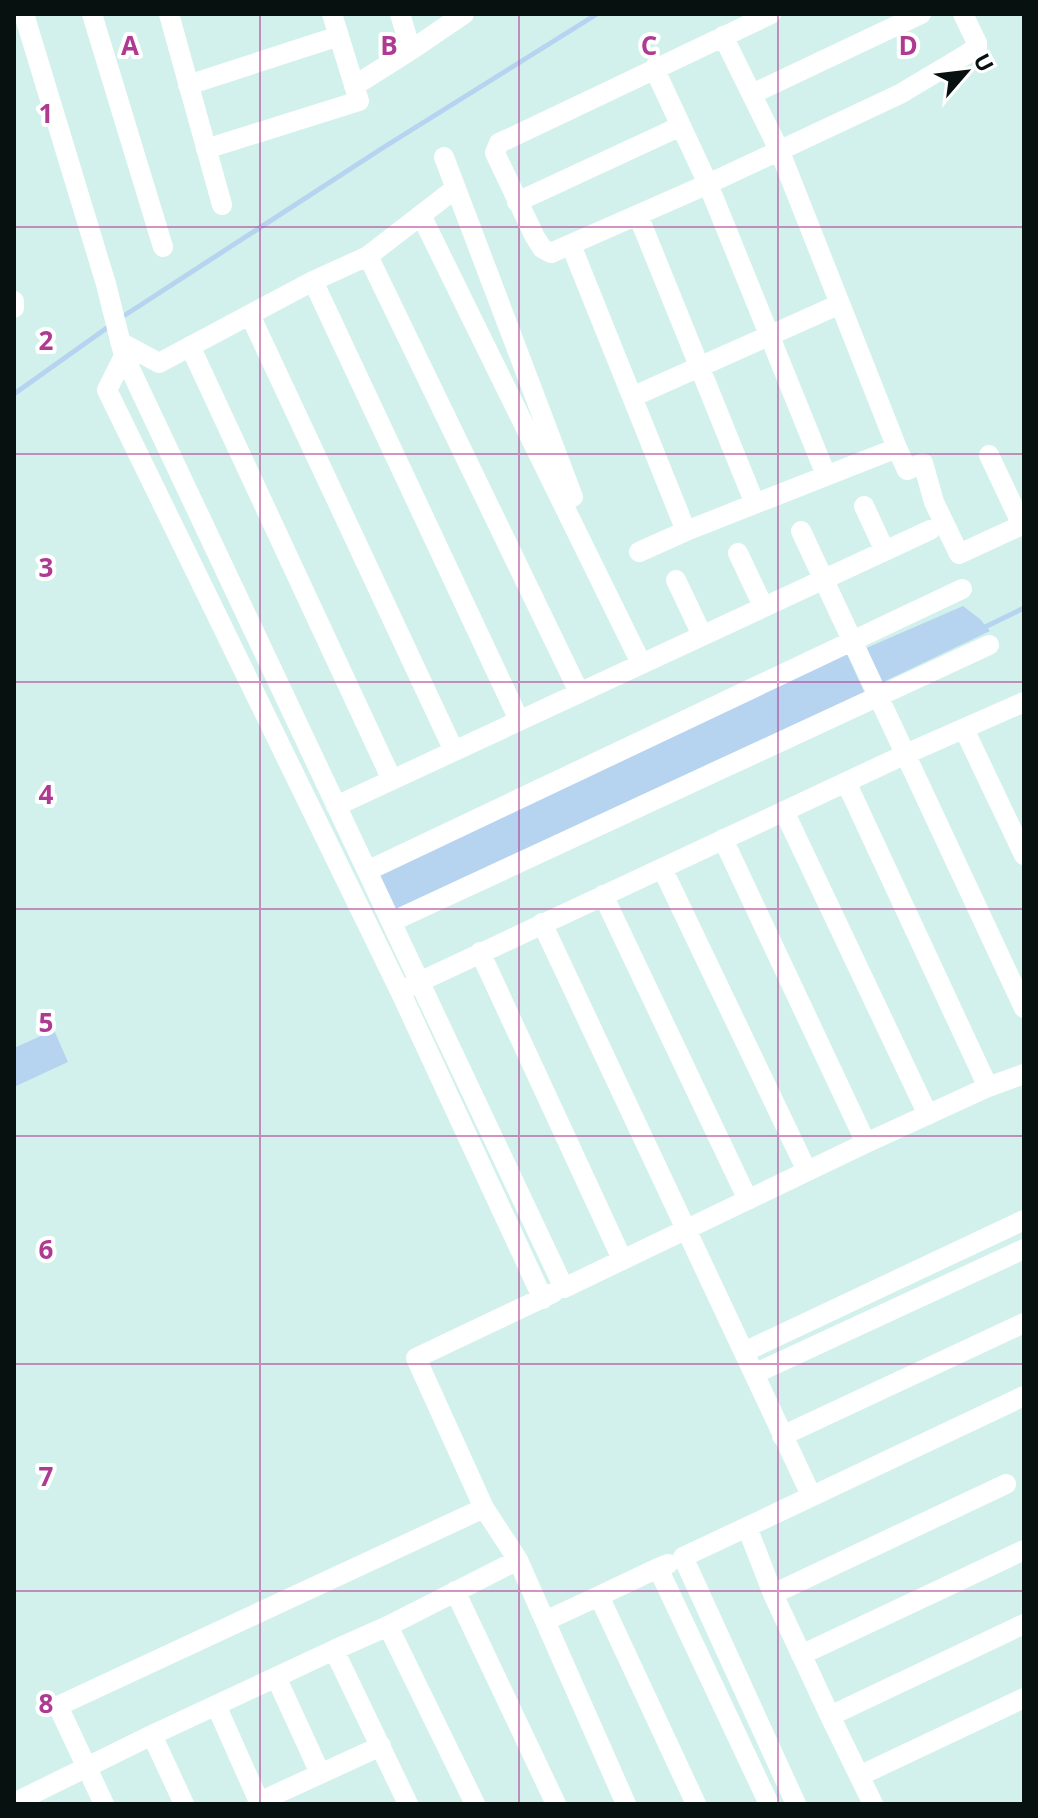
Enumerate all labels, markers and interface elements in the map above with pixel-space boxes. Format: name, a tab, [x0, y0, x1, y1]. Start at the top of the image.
text: A	[121, 27, 139, 63]
text: B	[380, 27, 398, 63]
text: C	[641, 27, 657, 63]
text: D	[898, 27, 918, 63]
north arrow	[926, 32, 1006, 112]
text: U	[967, 48, 1002, 77]
text: 1	[39, 95, 53, 131]
text: 2	[39, 322, 54, 358]
text: 3	[39, 549, 53, 585]
text: 4	[39, 776, 54, 812]
text: 5	[39, 1004, 53, 1040]
text: 6	[39, 1231, 54, 1267]
text: 7	[39, 1458, 54, 1494]
text: 8	[39, 1685, 53, 1721]

